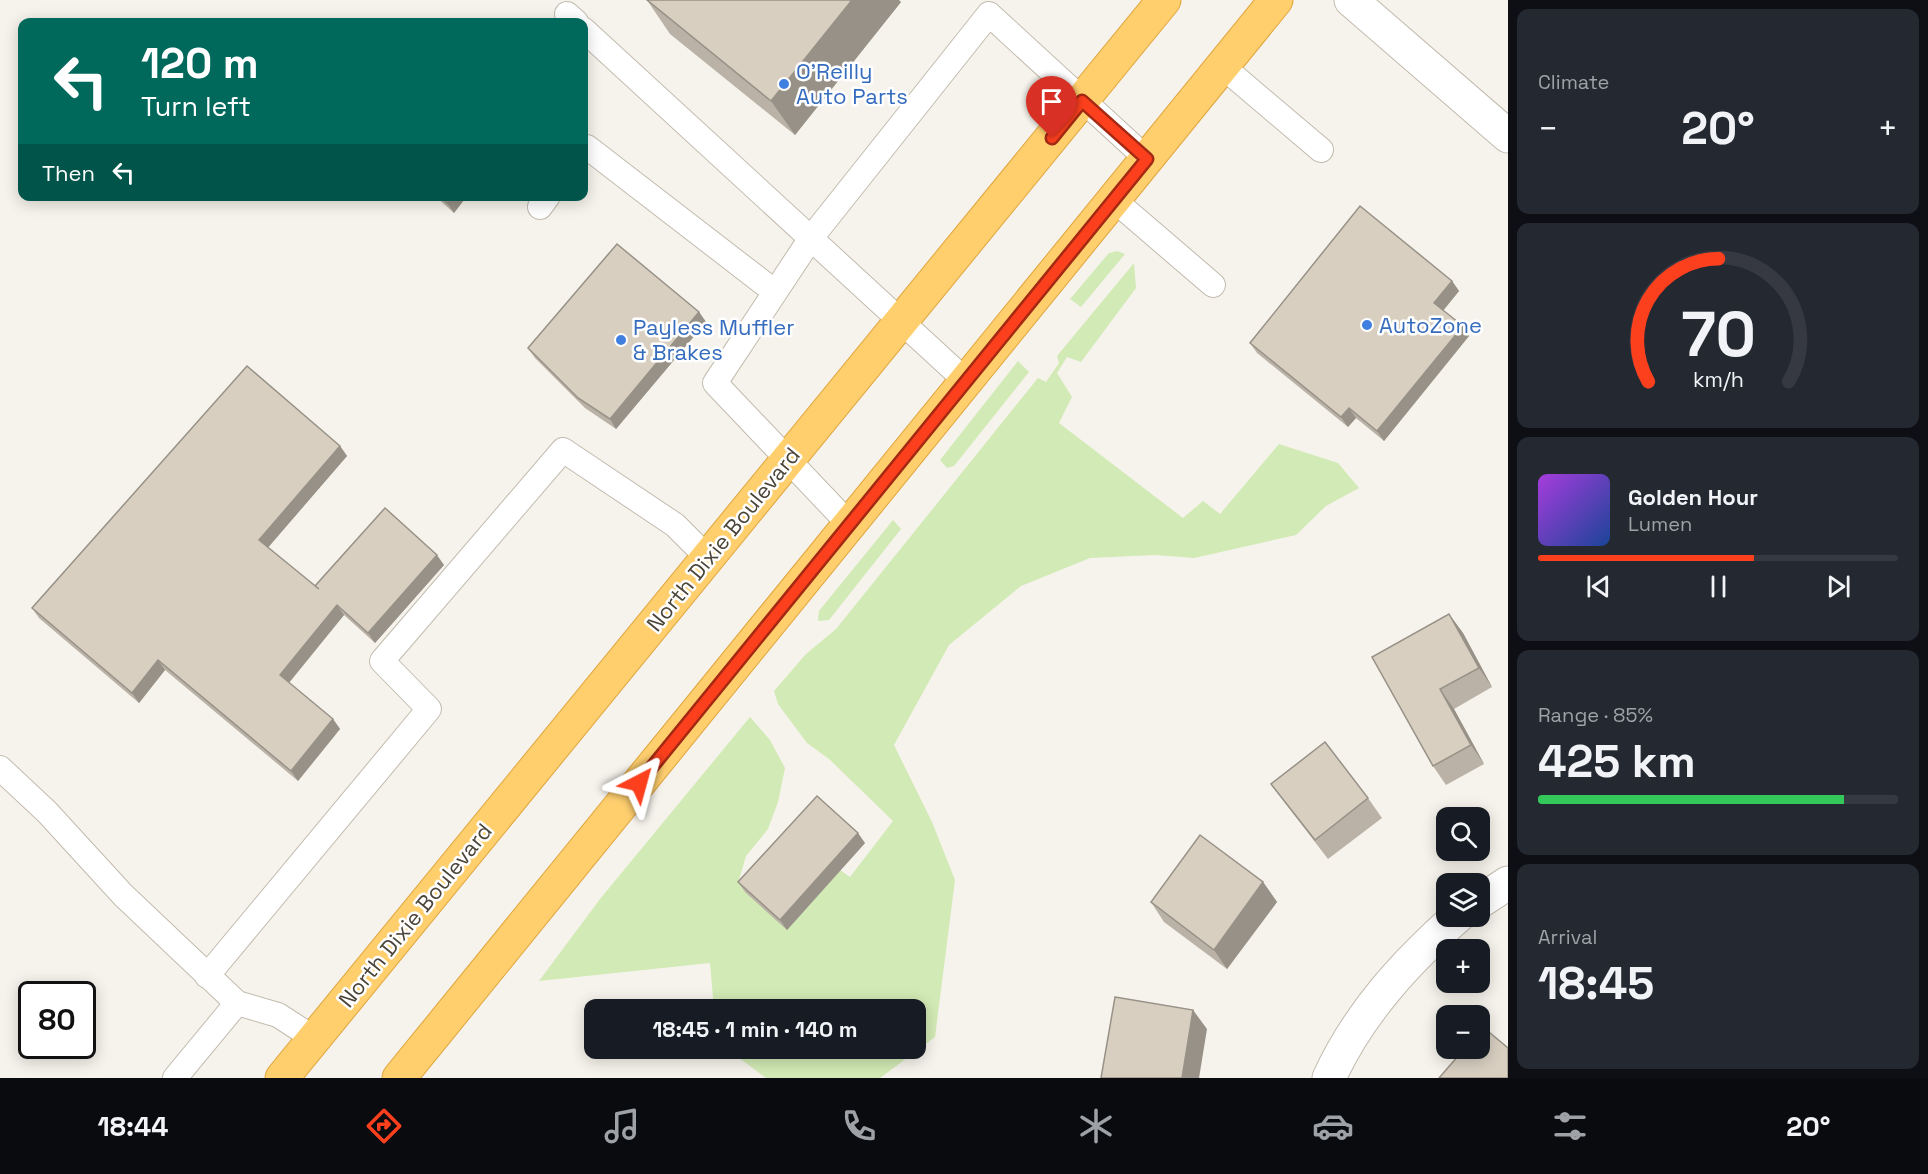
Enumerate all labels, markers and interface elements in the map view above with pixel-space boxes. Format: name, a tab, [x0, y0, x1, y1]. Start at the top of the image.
text: 120 m	[141, 37, 259, 90]
icon: left	[42, 42, 120, 120]
place label: O'Reilly Auto Parts	[796, 57, 908, 110]
text: Climate	[1538, 69, 1609, 95]
pin	[1026, 76, 1077, 138]
marker: O'Reilly Auto Parts	[777, 77, 791, 91]
icon: arrive	[1035, 85, 1068, 118]
text: Turn left	[141, 89, 251, 124]
text: 20°	[1681, 100, 1755, 157]
text: −	[1538, 108, 1558, 150]
text: +	[1878, 108, 1898, 150]
icon: left	[107, 156, 140, 189]
text: Then	[42, 159, 95, 187]
text: 70	[1681, 295, 1755, 374]
place label: AutoZone	[1379, 311, 1482, 339]
place label: Payless Muffler & Brakes	[633, 313, 795, 366]
marker: AutoZone	[1360, 318, 1374, 332]
marker: Payless Muffler & Brakes	[614, 333, 628, 347]
text: km/h	[1692, 367, 1744, 394]
street label: North Dixie Boulevard	[640, 441, 806, 637]
text: Golden Hour	[1628, 483, 1758, 511]
text: Lumen	[1628, 511, 1692, 537]
icon: previous	[1582, 570, 1615, 603]
icon: pause	[1702, 570, 1735, 603]
icon: next	[1822, 570, 1855, 603]
text: Range · 85%	[1538, 702, 1653, 728]
text: 425 km	[1538, 733, 1696, 790]
position arrow	[607, 751, 671, 815]
map controls	[1436, 807, 1490, 1059]
button: search	[1436, 807, 1490, 861]
street label: North Dixie Boulevard	[332, 817, 498, 1013]
button: layers	[1436, 873, 1490, 927]
text: Arrival	[1538, 924, 1597, 950]
button: +	[1436, 939, 1490, 993]
text: 18:45	[1538, 955, 1654, 1012]
speed limit sign: 80	[18, 981, 96, 1059]
button: −	[1436, 1005, 1490, 1059]
text: 18:45 · 1 min · 140 m	[652, 1015, 858, 1043]
icon: directions	[363, 1105, 405, 1147]
icon: music	[601, 1105, 643, 1147]
icon: phone	[838, 1105, 880, 1147]
icon: climate	[1075, 1105, 1117, 1147]
icon: car	[1312, 1105, 1354, 1147]
icon: filters	[1549, 1105, 1591, 1147]
text: 18:44	[98, 1109, 168, 1144]
text: 20°	[1786, 1109, 1830, 1144]

